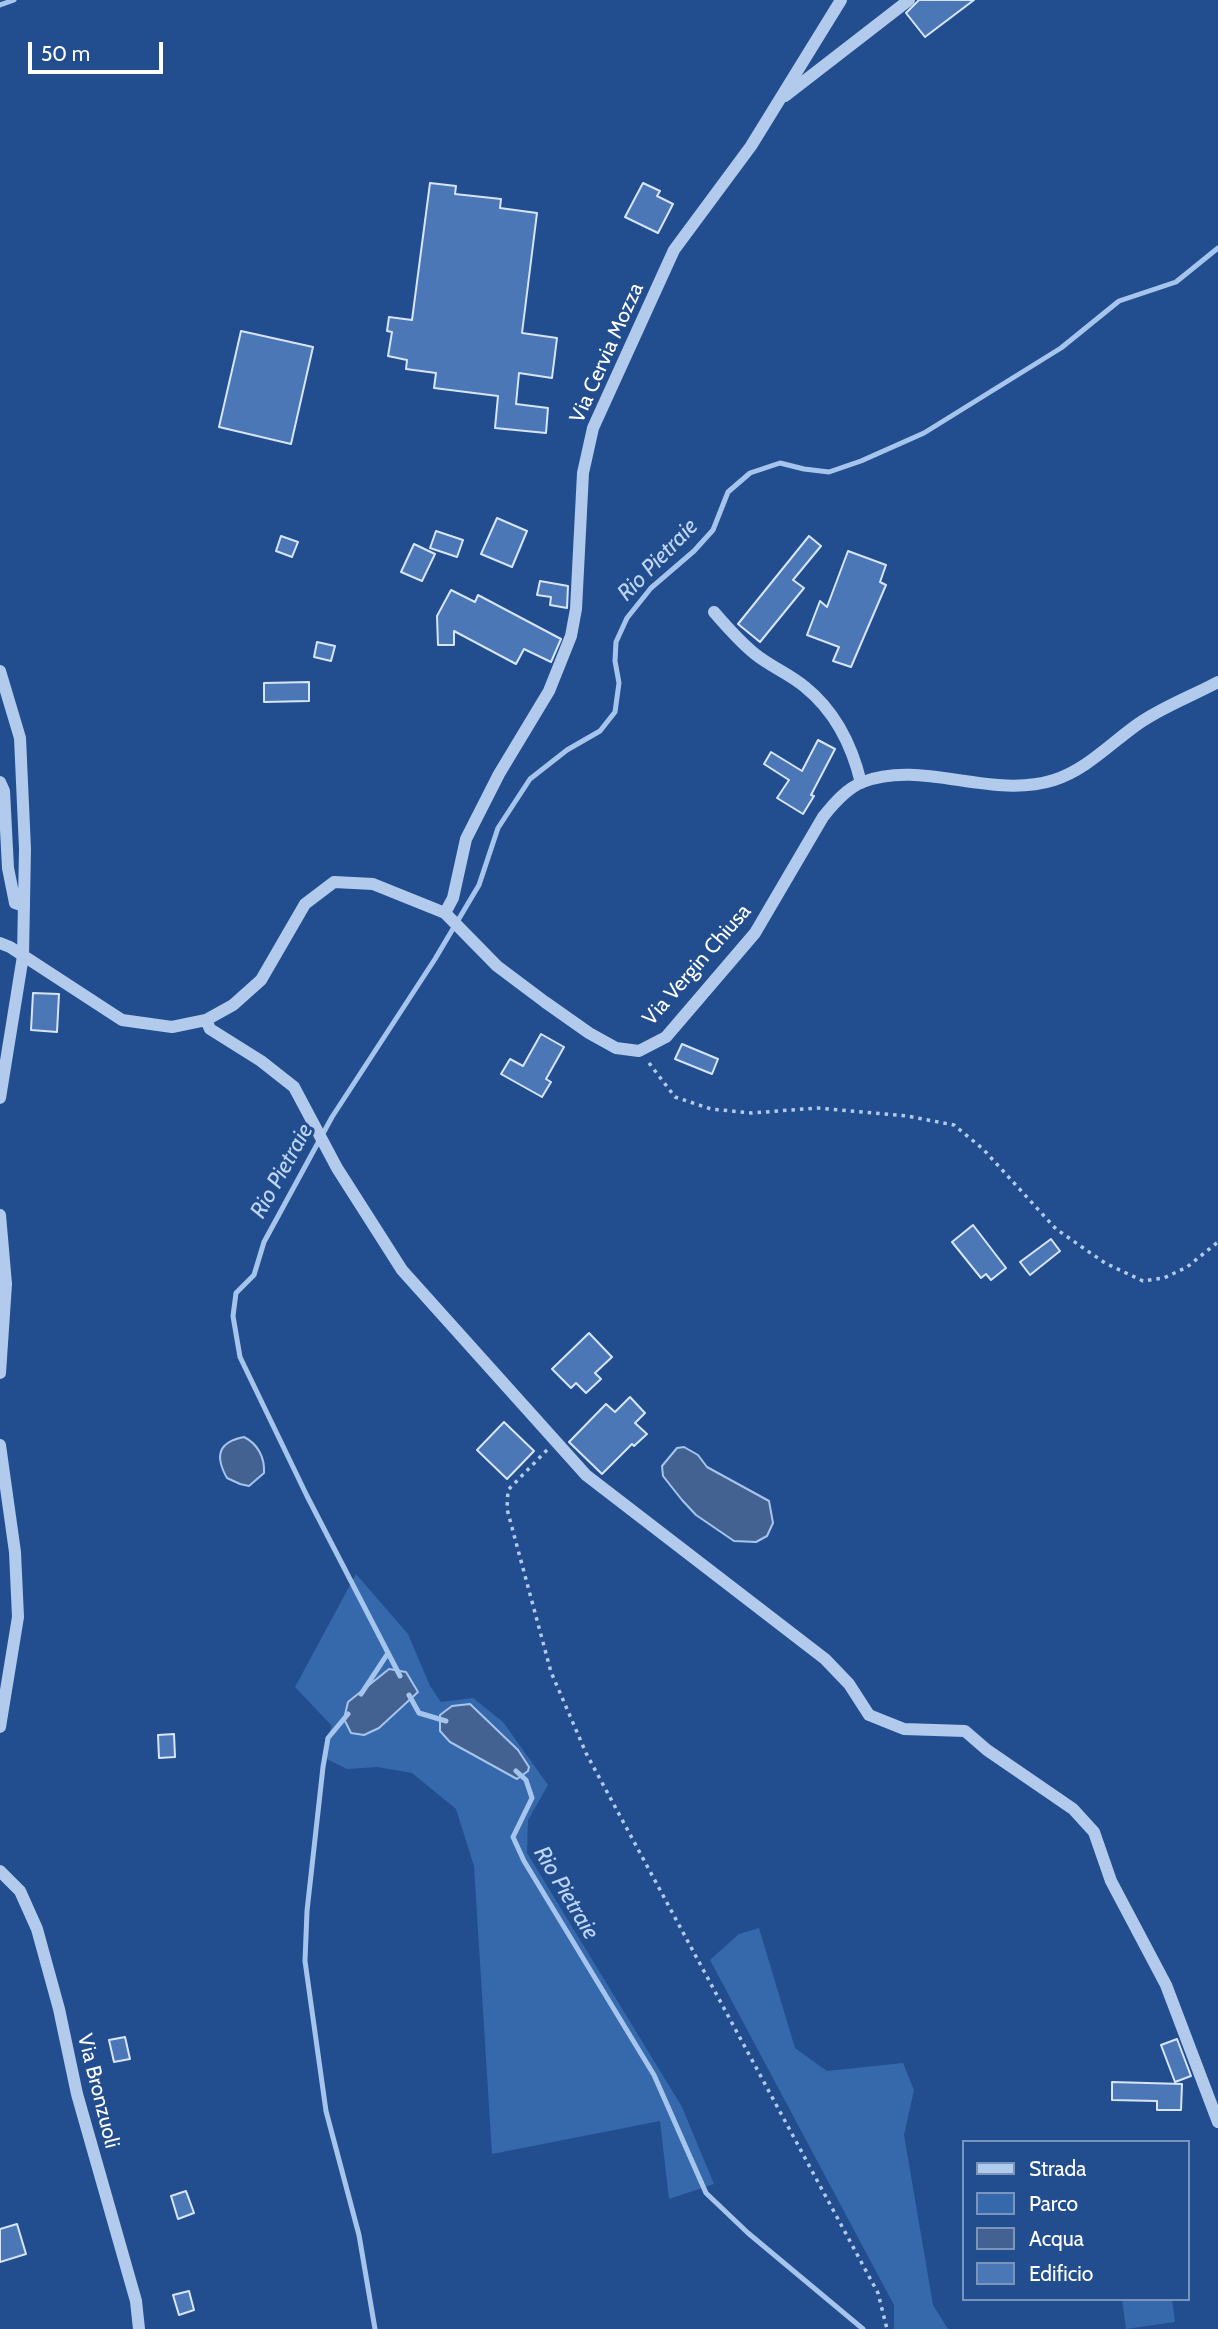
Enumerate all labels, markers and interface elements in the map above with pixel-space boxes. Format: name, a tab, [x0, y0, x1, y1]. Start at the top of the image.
scale bar	[32, 28, 166, 72]
text: 50 m	[41, 41, 90, 66]
street label: Via Cervia Mozza	[565, 279, 649, 427]
water label: Rio Pietraie	[612, 513, 704, 607]
street label: Via Vergin Chiusa	[638, 899, 756, 1031]
water label: Rio Pietraie	[245, 1119, 319, 1223]
water label: Rio Pietraie	[527, 1841, 605, 1945]
street label: Via Bronzuoli	[72, 2031, 124, 2151]
legend	[962, 2140, 1190, 2301]
text: Strada	[1029, 2156, 1086, 2181]
text: Parco	[1029, 2191, 1078, 2216]
text: Acqua	[1029, 2226, 1084, 2251]
text: Edificio	[1029, 2261, 1093, 2286]

